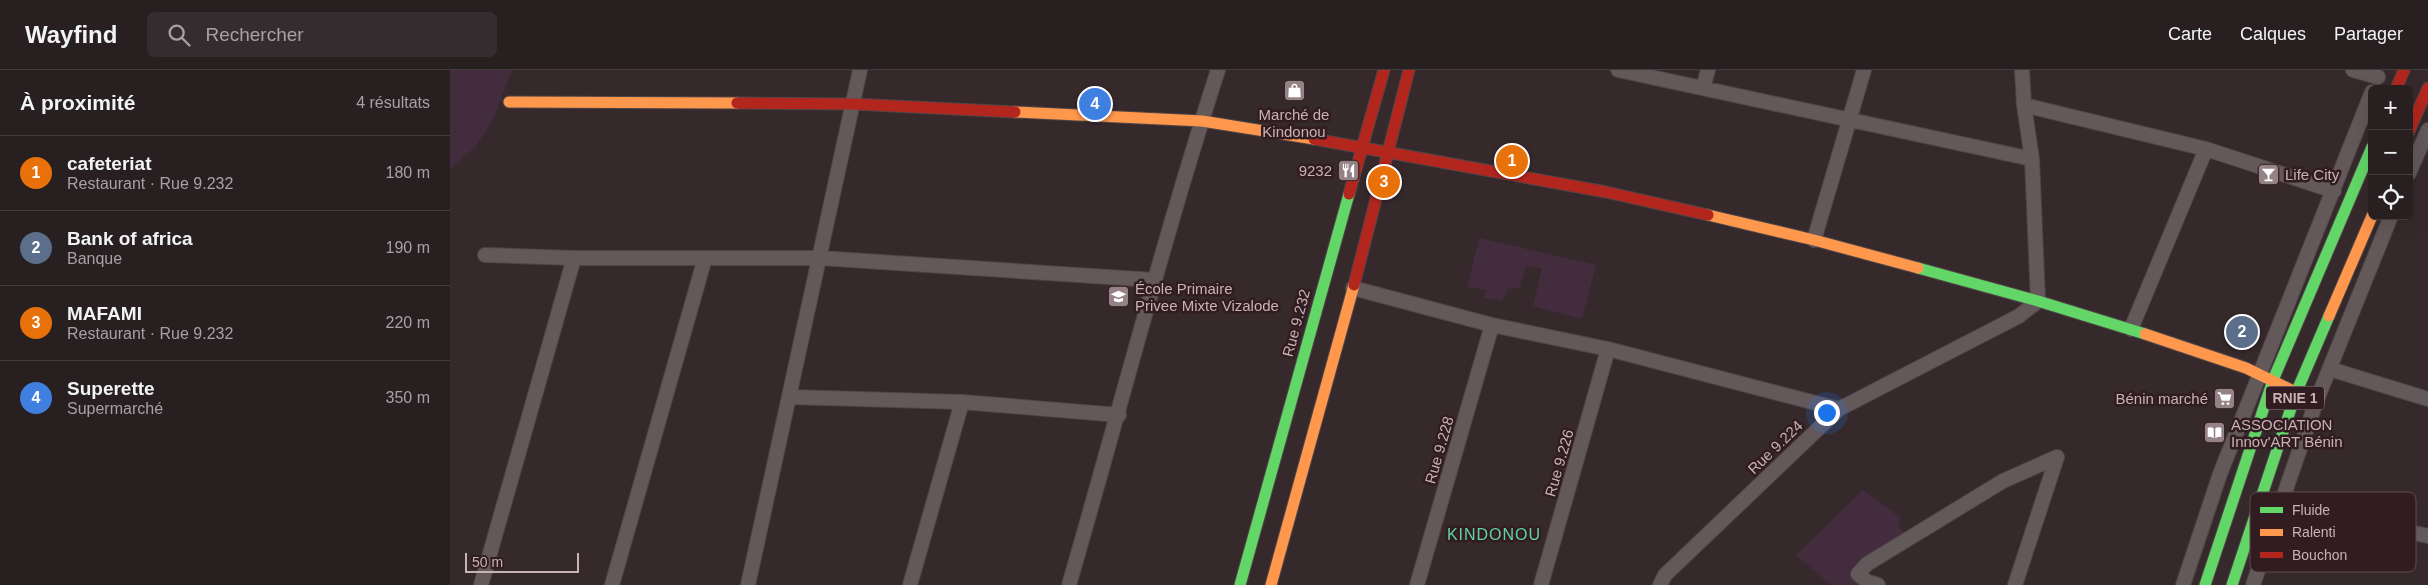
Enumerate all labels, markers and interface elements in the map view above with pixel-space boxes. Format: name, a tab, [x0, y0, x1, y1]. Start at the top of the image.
search box	[147, 12, 497, 57]
text: Wayfind	[25, 21, 117, 48]
icon: search	[165, 21, 193, 49]
text: Rechercher	[205, 24, 304, 45]
text: Carte	[2168, 24, 2212, 44]
text: Calques	[2240, 24, 2306, 44]
text: Partager	[2334, 24, 2403, 44]
shop icon: Marché de Kindonou	[1282, 79, 1306, 103]
pin: 4	[1079, 85, 1111, 123]
map controls	[2368, 85, 2413, 220]
button: +	[2368, 85, 2413, 130]
text: À proximité	[20, 91, 136, 114]
text: 4 résultats	[356, 94, 430, 111]
place label: Marché de Kindonou	[1259, 106, 1329, 140]
button: −	[2368, 130, 2413, 175]
pin: 1	[1496, 142, 1528, 180]
text: cafeteriat	[67, 153, 152, 174]
restaurant icon: 9232	[1336, 158, 1360, 182]
place label: 9232	[1299, 162, 1332, 179]
bar icon: Life City	[2257, 162, 2281, 186]
pin: 3	[1368, 163, 1400, 201]
text: 1	[32, 164, 40, 181]
text: 180 m	[386, 164, 430, 181]
place label: Life City	[2285, 166, 2340, 183]
text: Restaurant · Rue 9.232	[67, 175, 233, 192]
button: locate	[2368, 175, 2413, 220]
text: Bank of africa	[67, 228, 193, 249]
text: 2	[32, 239, 40, 256]
text: 190 m	[386, 239, 430, 256]
text: Banque	[67, 250, 122, 267]
place label: École Primaire Privee Mixte Vizalode	[1135, 280, 1279, 314]
school or university icon: École Primaire Privee Mixte Vizalode	[1107, 285, 1131, 309]
street label: Rue 9.232	[1279, 287, 1313, 359]
text: MAFAMI	[67, 303, 142, 324]
pin: 2	[2226, 313, 2258, 351]
text: 3	[32, 314, 40, 331]
text: 220 m	[386, 314, 430, 331]
text: Restaurant · Rue 9.232	[67, 325, 233, 342]
text: Superette	[67, 378, 155, 399]
supermarket icon: Bénin marché	[2212, 386, 2236, 410]
road number: RNIE 1	[2266, 386, 2324, 409]
text: 4	[32, 389, 40, 406]
text: 350 m	[386, 389, 430, 406]
place label: Bénin marché	[2115, 390, 2208, 407]
text: Supermarché	[67, 400, 163, 417]
your location	[1814, 400, 1840, 426]
street label: Rue 9.228	[1421, 414, 1457, 486]
place label: ASSOCIATION Innov'ART Bénin	[2231, 416, 2343, 450]
street label: Rue 9.224	[1744, 417, 1806, 477]
library icon: ASSOCIATION Innov'ART Bénin	[2203, 421, 2227, 445]
street label: Rue 9.226	[1541, 427, 1577, 499]
legend	[2250, 492, 2416, 572]
text: Fluide	[2292, 502, 2330, 518]
text: Ralenti	[2292, 524, 2336, 540]
district label: KINDONOU	[1447, 526, 1541, 543]
text: Bouchon	[2292, 547, 2347, 563]
scale bar	[465, 550, 579, 573]
text: 50 m	[472, 554, 503, 570]

